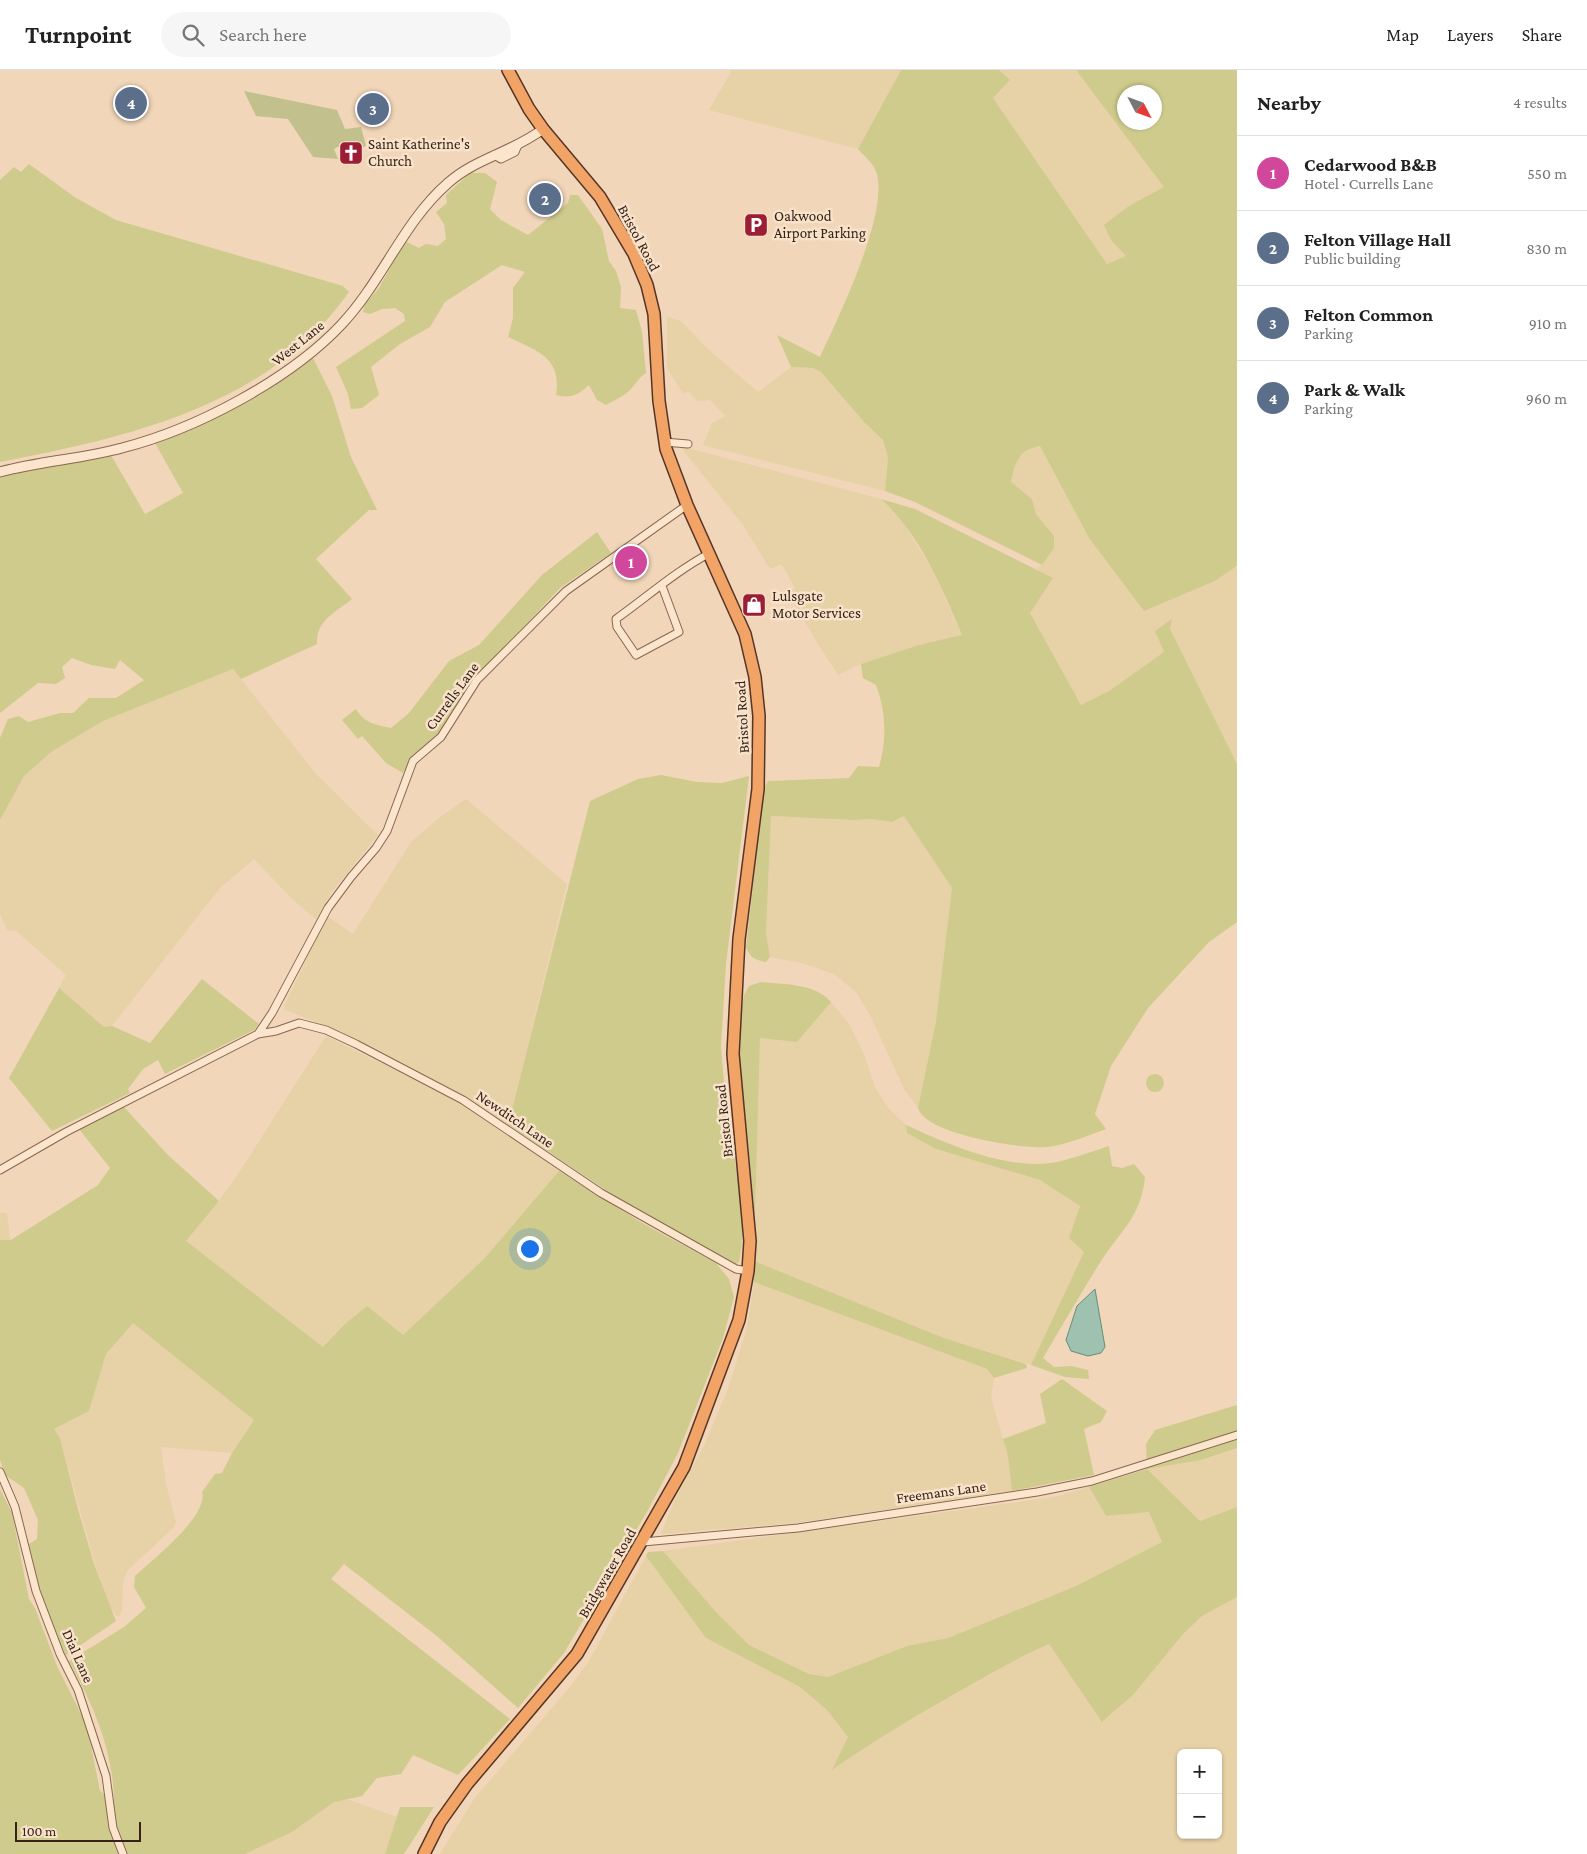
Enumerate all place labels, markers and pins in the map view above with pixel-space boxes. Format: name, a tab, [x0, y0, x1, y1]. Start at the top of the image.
pin: 4	[115, 84, 147, 122]
pin: 3	[357, 90, 389, 128]
place label: Saint Katherine's Church	[368, 136, 470, 169]
church icon: Saint Katherine's Church	[338, 140, 364, 166]
pin: 2	[529, 180, 561, 218]
place label: Oakwood Airport Parking	[774, 208, 866, 242]
parking icon: Oakwood Airport Parking	[743, 212, 769, 238]
pin: 1	[615, 543, 647, 581]
place label: Lulsgate Motor Services	[772, 588, 861, 621]
shop icon: Lulsgate Motor Services	[741, 592, 767, 618]

